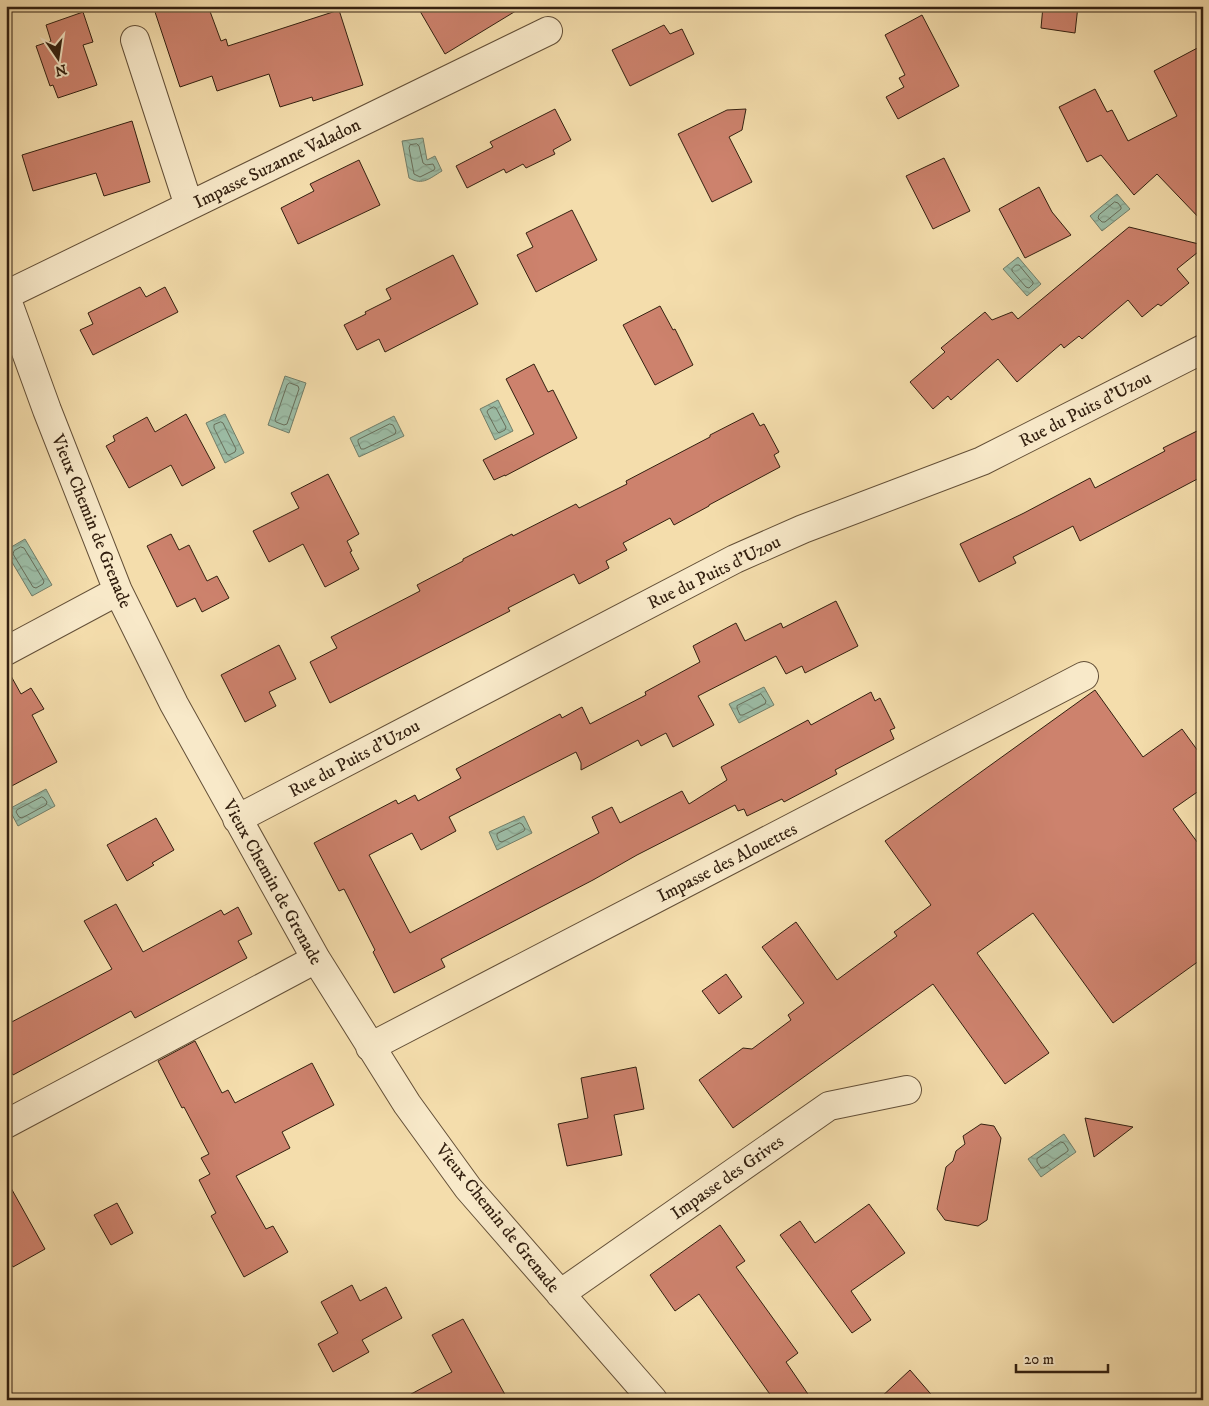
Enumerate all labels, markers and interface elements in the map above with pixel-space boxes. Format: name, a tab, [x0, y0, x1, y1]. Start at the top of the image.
north arrow	[32, 32, 82, 82]
text: N	[53, 60, 68, 80]
street label: Impasse Suzanne Valadon	[191, 114, 365, 214]
street label: Rue du Puits d'Uzou	[1016, 367, 1155, 453]
street label: Vieux Chemin de Grenade	[46, 430, 136, 611]
street label: Rue du Puits d'Uzou	[644, 531, 785, 615]
street label: Rue du Puits d'Uzou	[285, 715, 424, 803]
street label: Vieux Chemin de Grenade	[217, 795, 327, 969]
street label: Impasse des Alouettes	[654, 818, 801, 908]
street label: Impasse des Grives	[667, 1131, 788, 1225]
street label: Vieux Chemin de Grenade	[430, 1139, 564, 1298]
scale bar	[1016, 1341, 1109, 1373]
text: 20 m	[1024, 1350, 1054, 1369]

